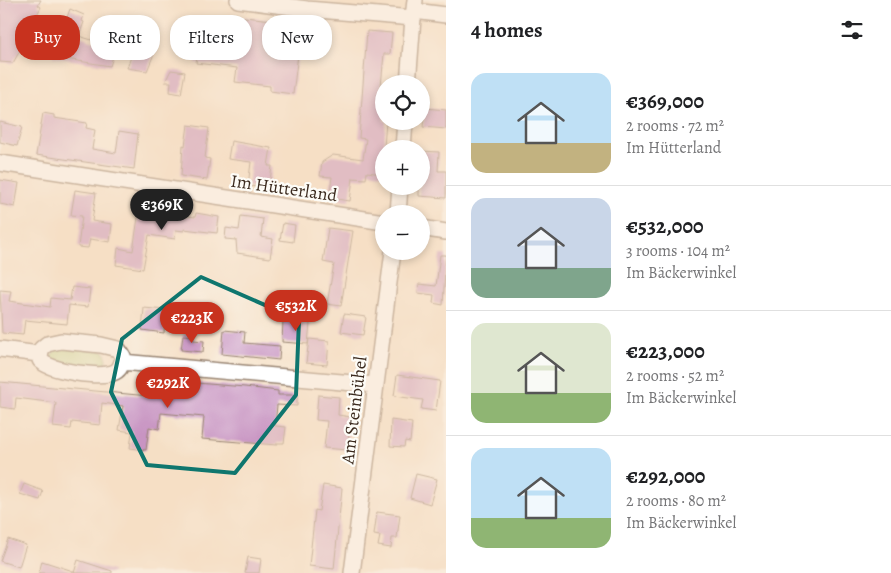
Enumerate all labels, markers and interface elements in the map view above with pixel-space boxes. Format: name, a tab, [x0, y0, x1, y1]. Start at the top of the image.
chip: Buy	[15, 15, 80, 60]
chip: Rent	[90, 15, 160, 60]
chip: Filters	[170, 15, 252, 60]
chip: New	[262, 15, 332, 60]
text: 4 homes	[471, 16, 543, 44]
icon: filters	[838, 16, 866, 44]
map controls	[375, 75, 430, 260]
button: locate	[375, 75, 430, 130]
text: €369,000	[626, 87, 704, 115]
icon: home	[511, 93, 571, 153]
text: 2 rooms · 72 m²	[626, 115, 724, 137]
text: Im Hütterland	[626, 137, 721, 159]
button: +	[375, 140, 430, 195]
street label: Im Hütterland	[229, 169, 339, 207]
pin: €369K	[127, 188, 197, 231]
text: €369K	[141, 194, 183, 216]
button: −	[375, 205, 430, 260]
text: €532,000	[626, 212, 704, 240]
icon: home	[511, 218, 571, 278]
text: 3 rooms · 104 m²	[626, 240, 730, 262]
text: Im Bäckerwinkel	[626, 262, 736, 284]
pin: €532K	[261, 290, 331, 332]
text: €532K	[275, 295, 317, 317]
pin: €223K	[157, 302, 227, 344]
text: €223K	[171, 307, 213, 329]
text: €223,000	[626, 337, 705, 365]
icon: home	[511, 343, 571, 403]
street label: Am Steinbühel	[335, 354, 373, 466]
text: 2 rooms · 52 m²	[626, 365, 724, 387]
pin: €292K	[133, 366, 203, 409]
text: €292K	[147, 372, 189, 394]
text: Im Bäckerwinkel	[626, 387, 736, 409]
text: €292,000	[626, 462, 705, 490]
icon: home	[511, 468, 571, 528]
text: 2 rooms · 80 m²	[626, 490, 726, 512]
text: Im Bäckerwinkel	[626, 512, 736, 534]

